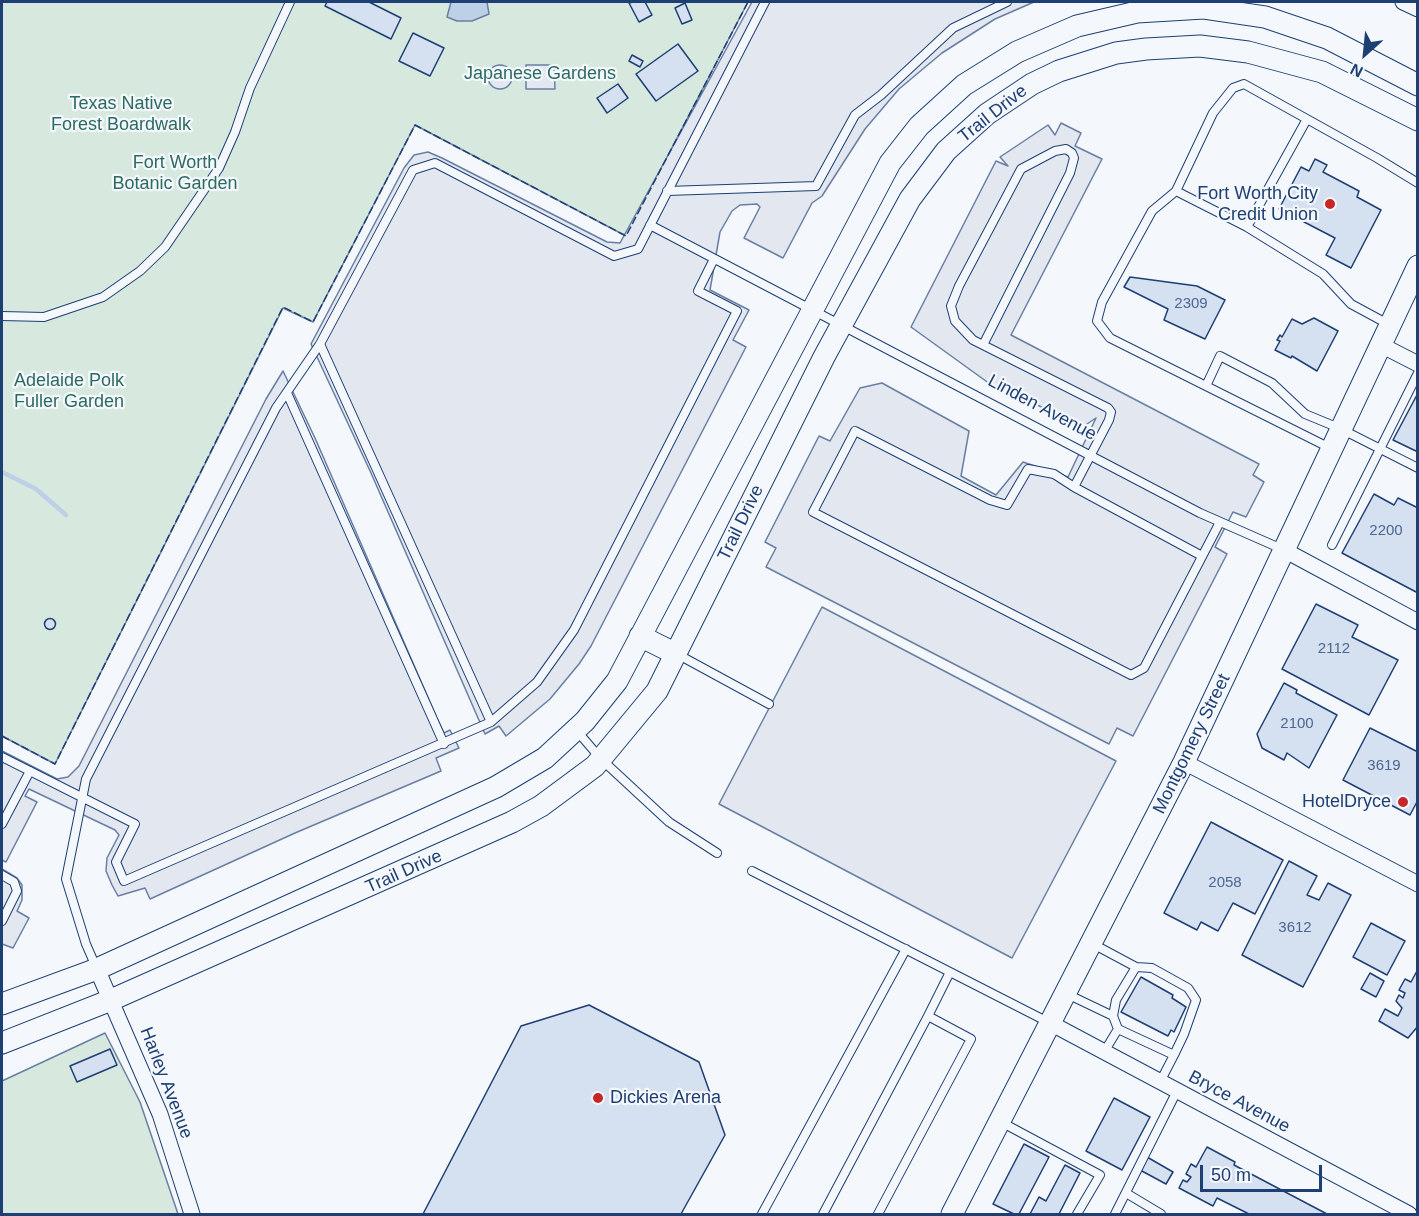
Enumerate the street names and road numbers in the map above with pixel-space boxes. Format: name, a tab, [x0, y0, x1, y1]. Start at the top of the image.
street label: Trail Drive	[954, 80, 1032, 148]
street label: Linden Avenue	[984, 370, 1100, 446]
street label: Trail Drive	[713, 482, 769, 564]
street label: Montgomery Street	[1149, 670, 1235, 818]
street label: Trail Drive	[362, 846, 446, 898]
street label: Harley Avenue	[135, 1024, 197, 1142]
street label: Bryce Avenue	[1185, 1066, 1293, 1138]

